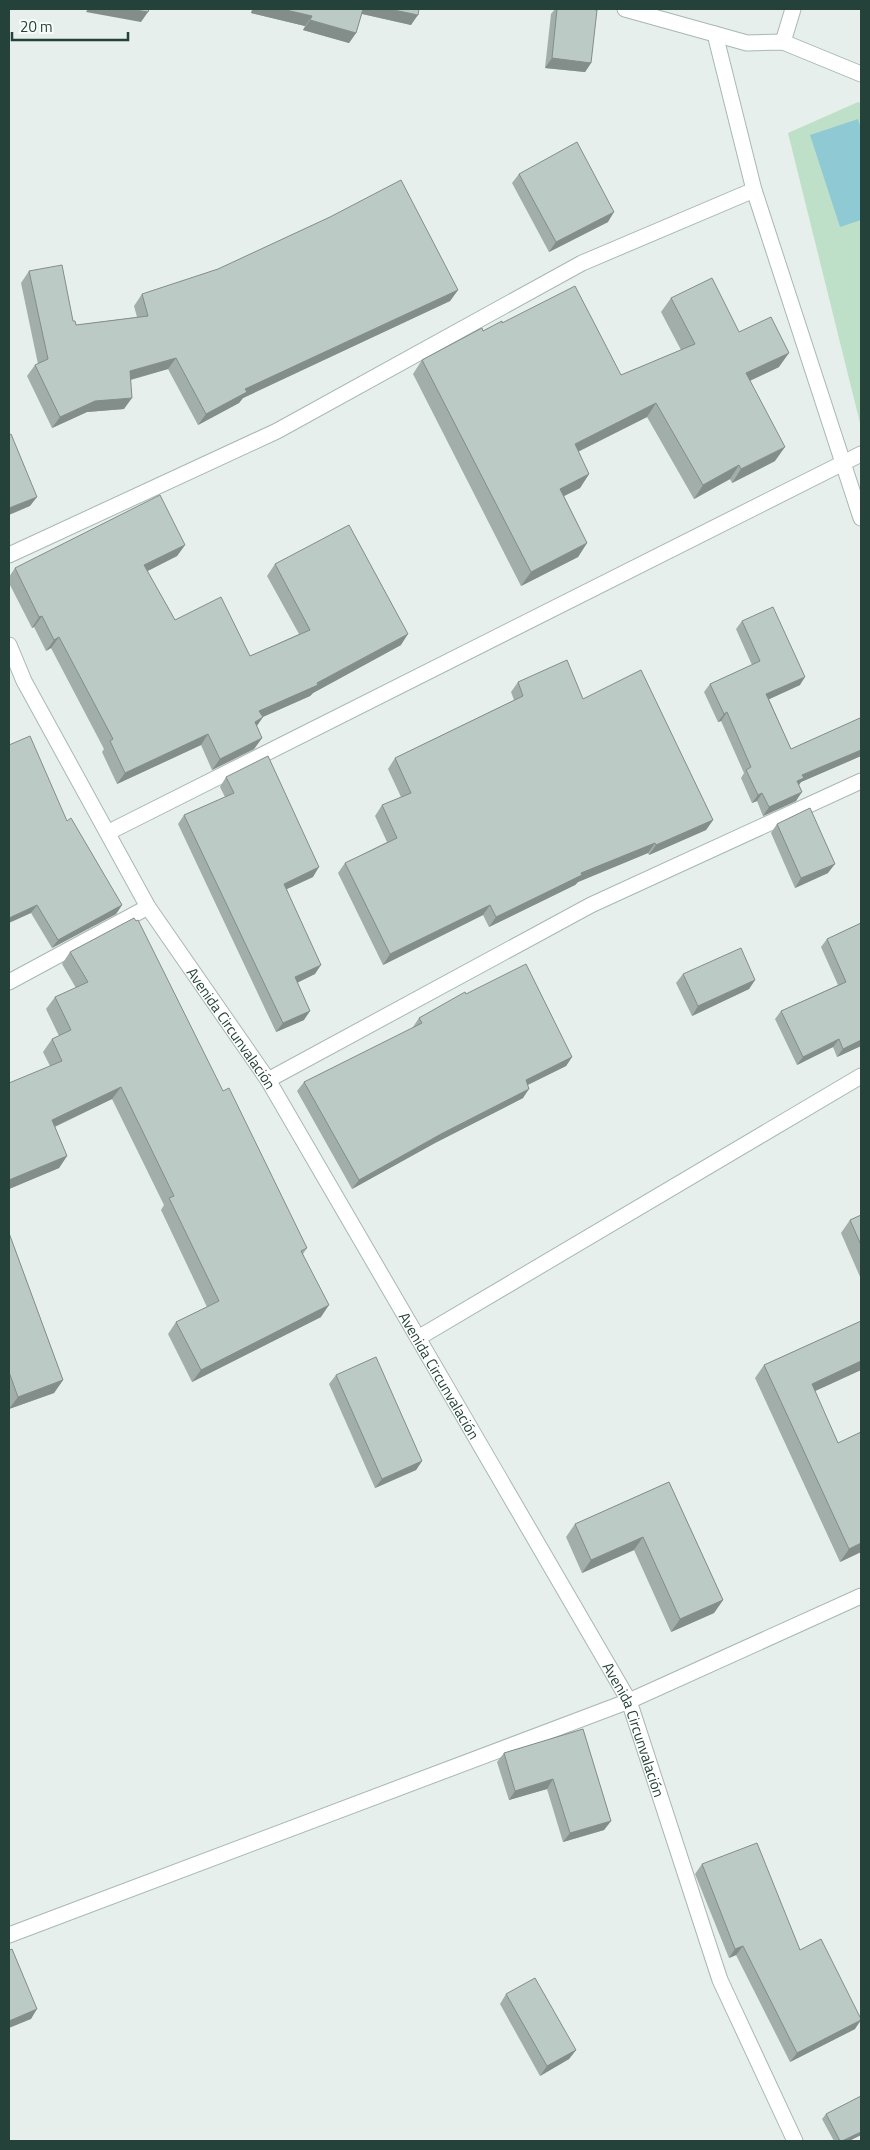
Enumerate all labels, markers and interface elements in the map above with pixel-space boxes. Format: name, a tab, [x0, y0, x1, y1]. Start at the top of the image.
scale bar	[12, 10, 129, 42]
text: 20 m	[20, 15, 53, 38]
street label: Avenida Circunvalación	[181, 962, 282, 1093]
street label: Avenida Circunvalación	[394, 1307, 486, 1443]
street label: Avenida Circunvalación	[597, 1658, 671, 1800]

